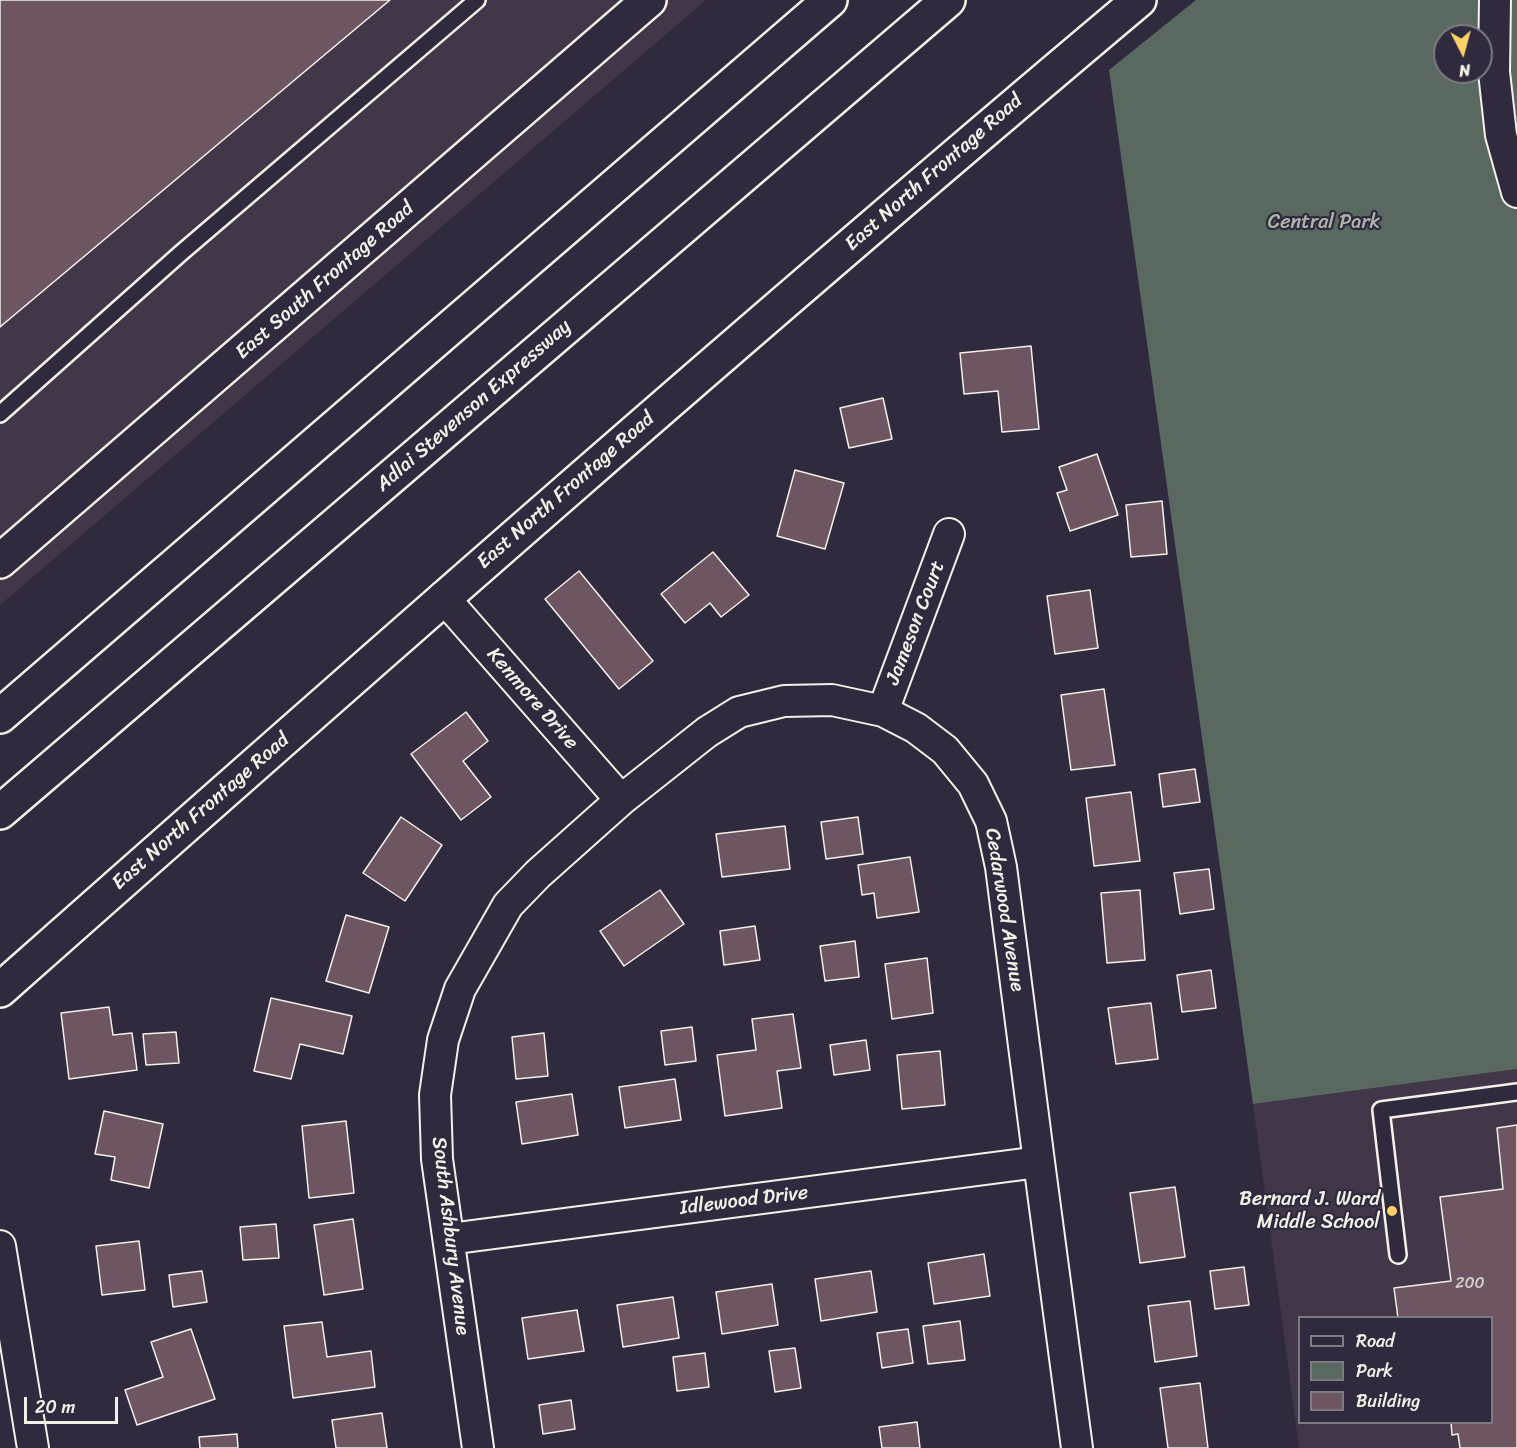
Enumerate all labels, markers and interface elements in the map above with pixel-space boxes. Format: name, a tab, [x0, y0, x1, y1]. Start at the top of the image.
north arrow	[1433, 24, 1493, 84]
text: N	[1458, 55, 1472, 85]
street label: East North Frontage Road	[841, 90, 1027, 256]
street label: East South Frontage Road	[231, 197, 419, 365]
park label: Central Park	[1268, 211, 1380, 235]
street label: Adlai Stevenson Expressway	[372, 315, 576, 497]
street label: East North Frontage Road	[473, 408, 659, 574]
street label: Jameson Court	[881, 558, 951, 688]
street label: Kenmore Drive	[481, 643, 583, 755]
street label: East North Frontage Road	[108, 729, 294, 895]
street label: Cedarwood Avenue	[979, 827, 1029, 993]
street label: South Ashbury Avenue	[426, 1135, 474, 1337]
street label: Idlewood Drive	[678, 1181, 810, 1221]
place label: Bernard J. Ward Middle School	[1239, 1188, 1380, 1235]
marker: Bernard J. Ward Middle School	[1385, 1204, 1399, 1218]
house number: 200	[1455, 1274, 1485, 1294]
legend	[1298, 1316, 1493, 1424]
text: Road	[1356, 1325, 1395, 1357]
text: Park	[1356, 1355, 1393, 1387]
scale bar	[27, 1385, 122, 1423]
text: Building	[1356, 1385, 1420, 1417]
text: 20 m	[35, 1391, 75, 1423]

